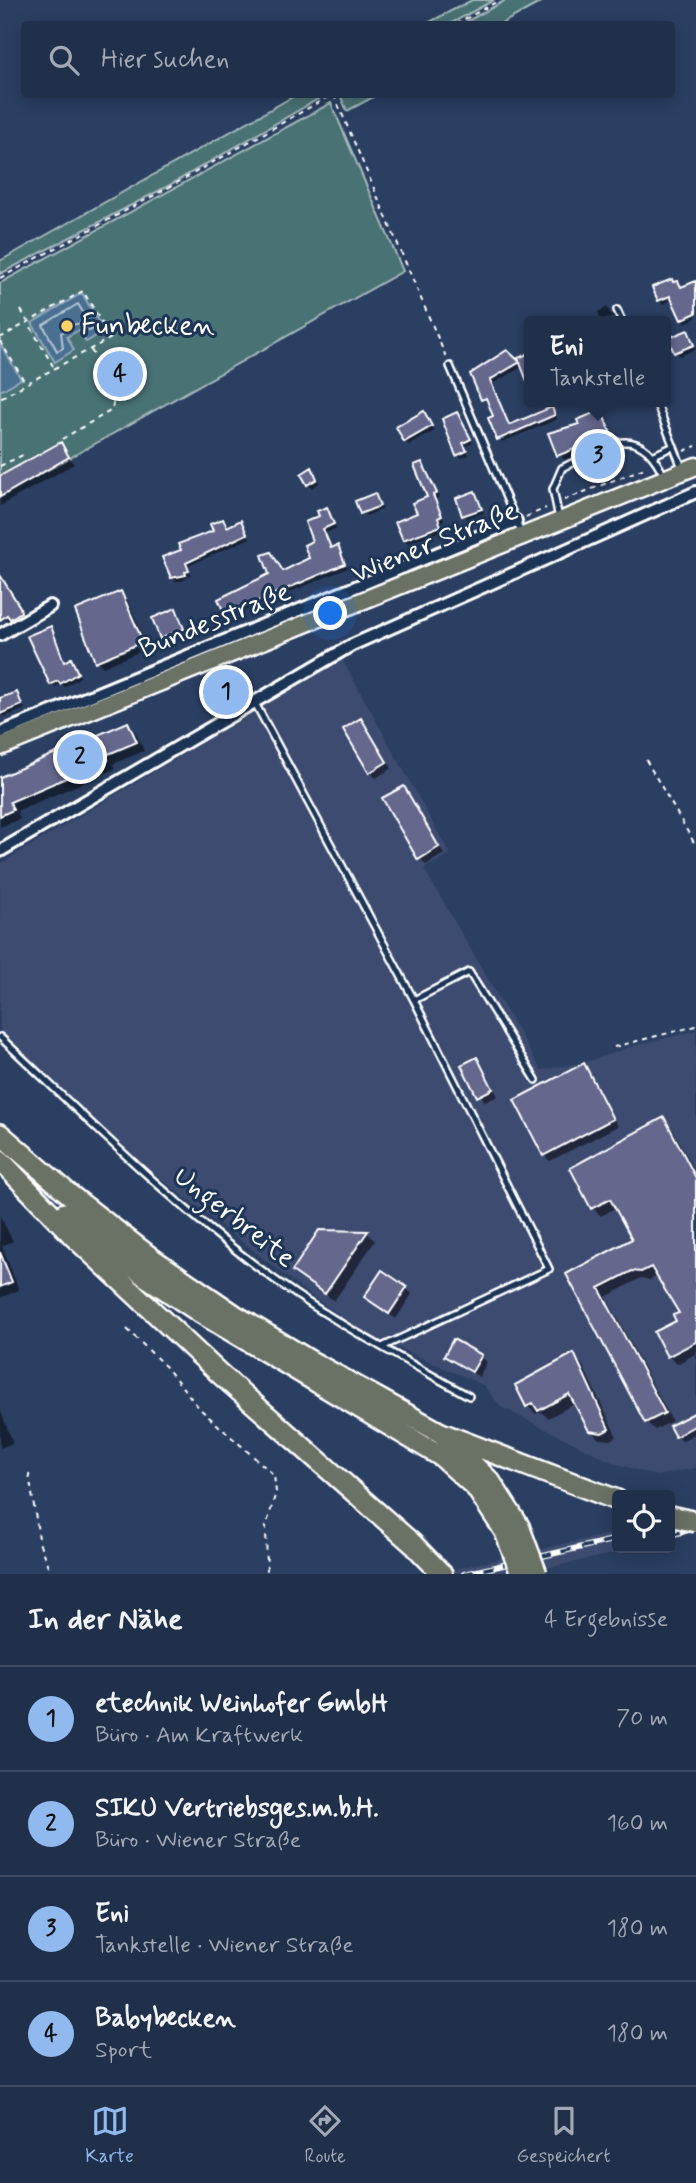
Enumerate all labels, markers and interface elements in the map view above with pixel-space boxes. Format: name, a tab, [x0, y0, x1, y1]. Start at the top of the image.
search box	[21, 21, 675, 98]
icon: search	[45, 41, 83, 79]
text: Hier suchen	[101, 43, 229, 77]
place label: Funbecken	[81, 308, 215, 345]
popup	[524, 316, 671, 407]
marker: Funbecken	[59, 318, 75, 334]
text: Eni	[550, 330, 584, 364]
pin: 4	[97, 348, 143, 400]
text: Tankstelle	[550, 364, 645, 394]
pin: 3	[575, 430, 621, 482]
street label: Wiener Straße	[346, 493, 524, 593]
street label: Bundesstraße	[133, 574, 297, 668]
your location	[313, 596, 347, 630]
pin: 1	[203, 666, 249, 718]
pin: 2	[57, 731, 103, 783]
street label: Ungerbreite	[164, 1159, 303, 1280]
map controls	[612, 1490, 675, 1553]
button: locate	[612, 1490, 675, 1553]
text: In der Nähe	[28, 1600, 183, 1639]
text: 4 Ergebnisse	[544, 1605, 668, 1635]
text: etechnik Weinhofer GmbH	[95, 1687, 388, 1721]
text: 1	[46, 1704, 56, 1734]
text: 70 m	[616, 1704, 668, 1734]
text: Büro · Am Kraftwerk	[95, 1721, 303, 1751]
text: SIKU Vertriebsges.m.b.H.	[95, 1792, 379, 1826]
text: 2	[45, 1809, 57, 1839]
text: 160 m	[607, 1809, 668, 1839]
text: Büro · Wiener Straße	[95, 1826, 301, 1856]
text: Eni	[95, 1897, 129, 1931]
text: 3	[46, 1914, 56, 1944]
text: 180 m	[607, 1914, 668, 1944]
text: Tankstelle · Wiener Straße	[95, 1931, 354, 1961]
text: Babybecken	[95, 2002, 236, 2036]
text: 4	[44, 2019, 58, 2049]
text: 180 m	[607, 2019, 668, 2049]
text: Sport	[95, 2036, 152, 2066]
tab: Karte	[85, 2102, 134, 2169]
tab: Route	[305, 2102, 346, 2169]
tab: Gespeichert	[517, 2102, 611, 2169]

